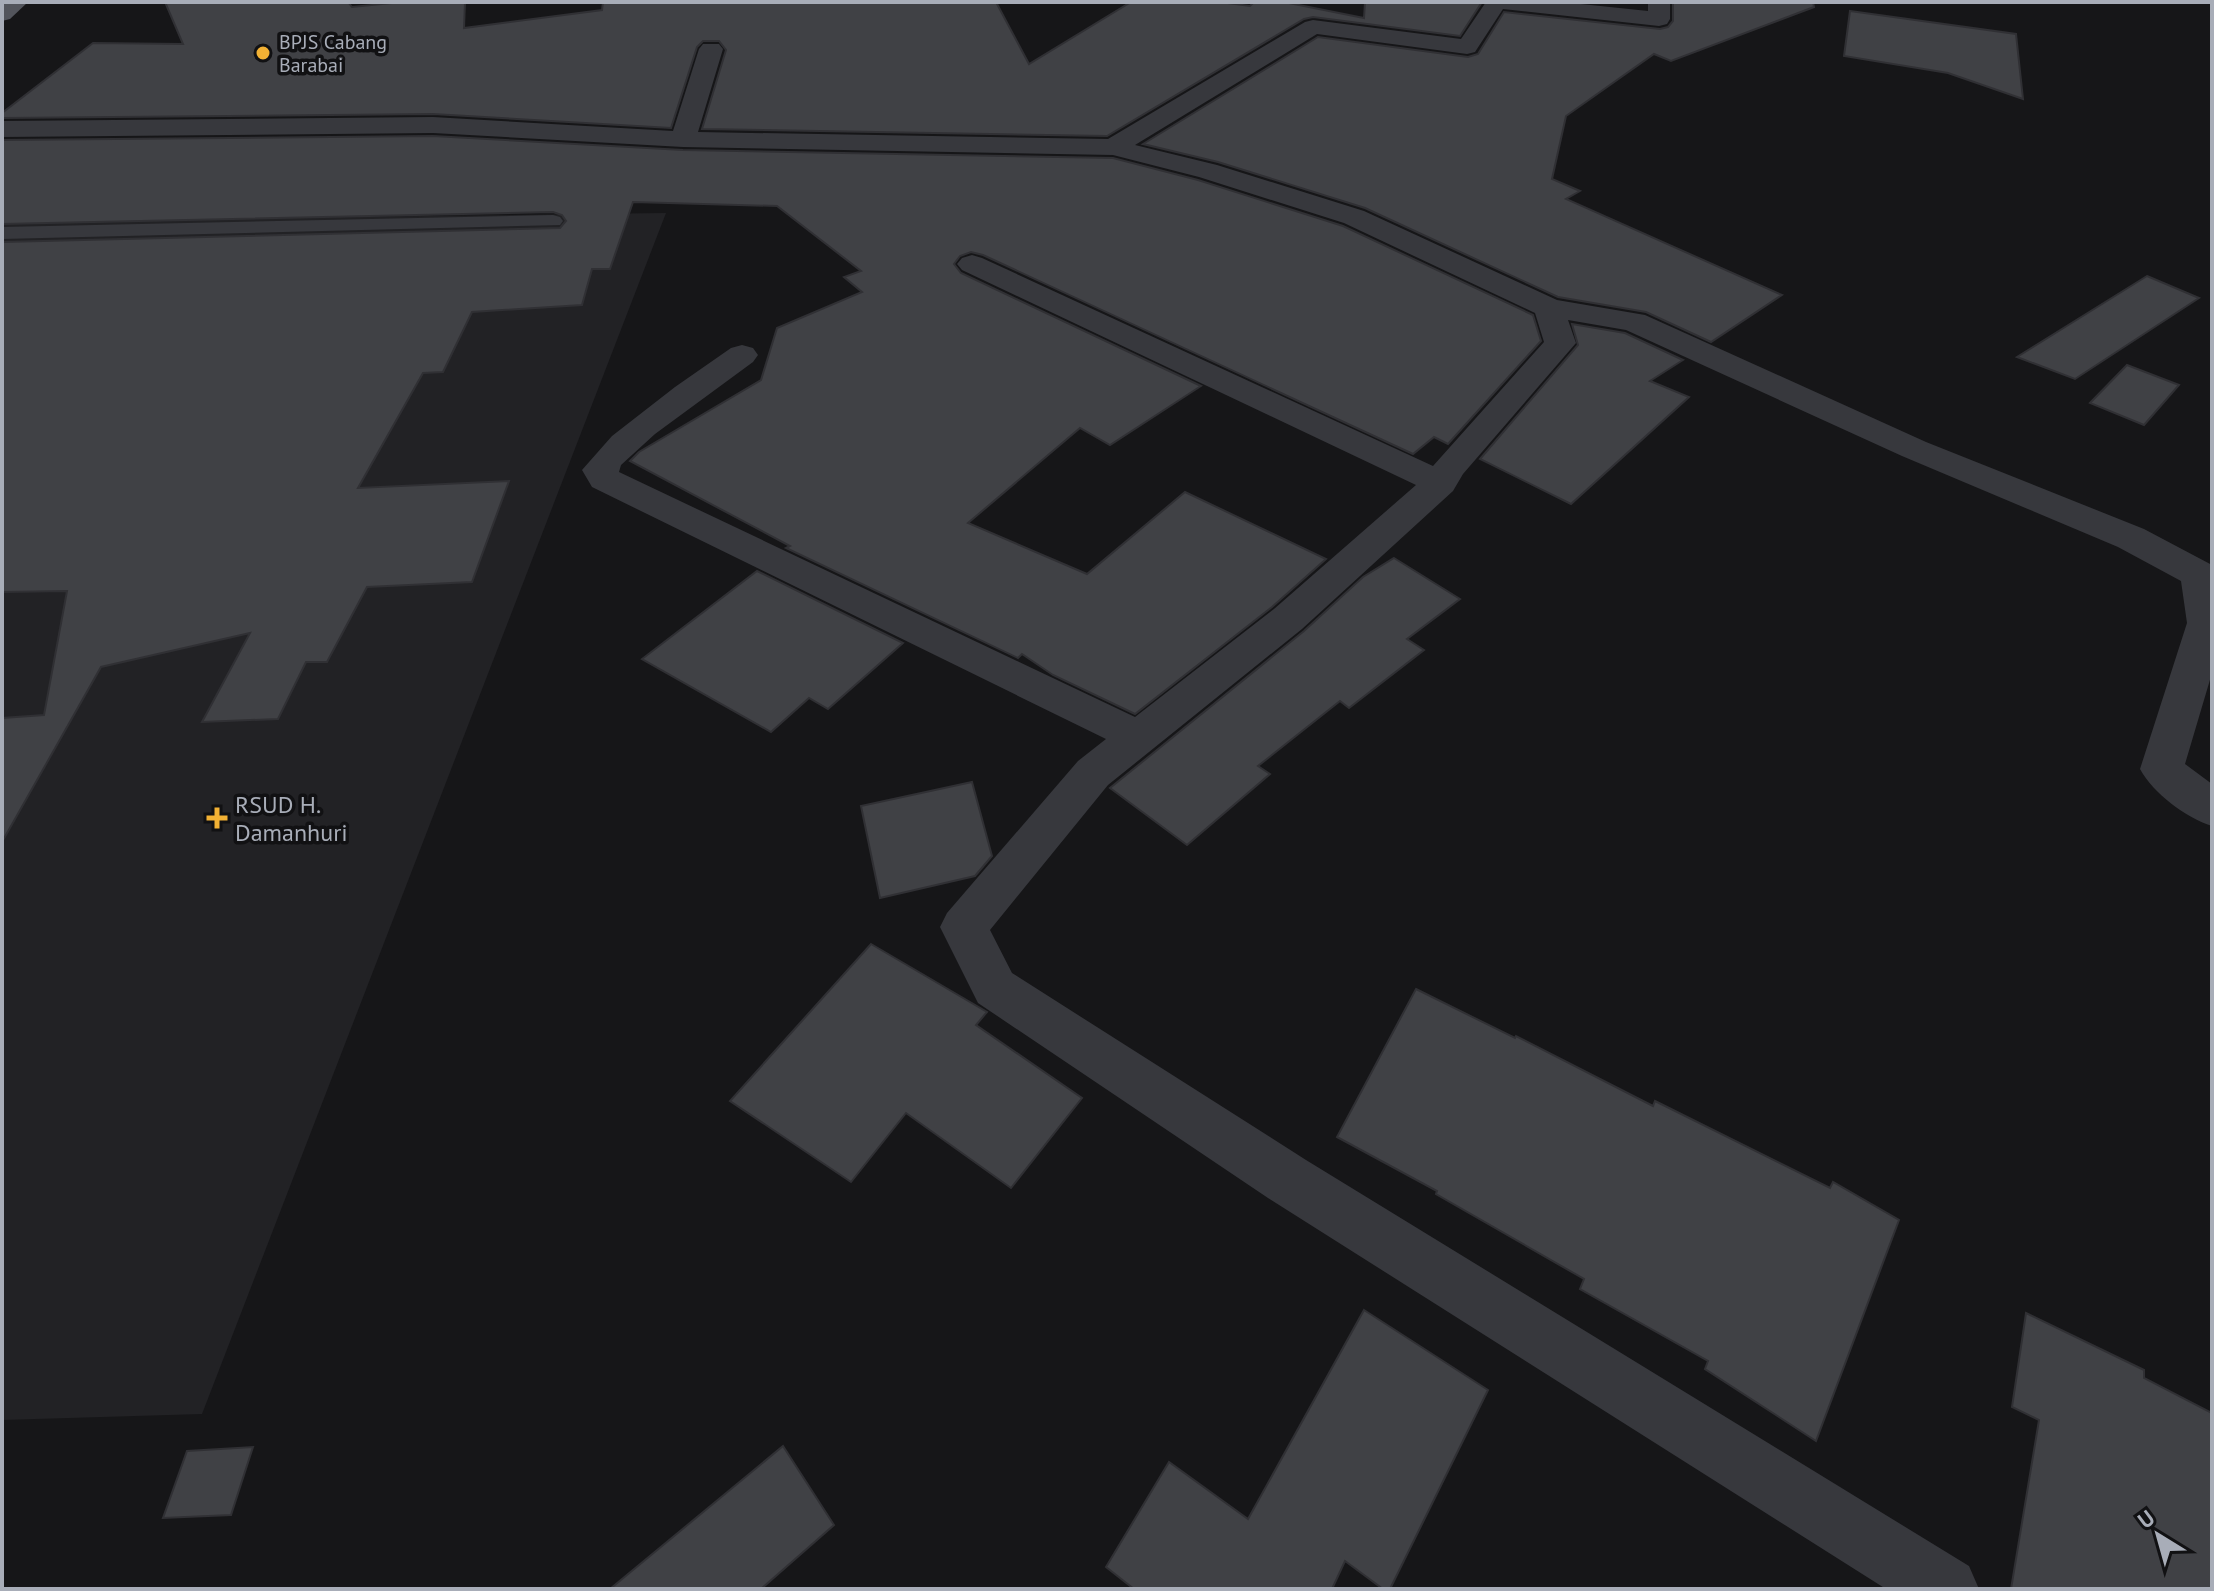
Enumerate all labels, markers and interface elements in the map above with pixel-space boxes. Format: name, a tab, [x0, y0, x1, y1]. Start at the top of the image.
place label: BPJS Cabang Barabai	[279, 29, 387, 78]
marker: BPJS Cabang Barabai	[254, 44, 272, 62]
place label: RSUD H. Damanhuri	[235, 789, 348, 848]
marker: RSUD H. Damanhuri	[206, 807, 228, 829]
north arrow	[2118, 1495, 2198, 1575]
text: U	[2132, 1504, 2160, 1534]

